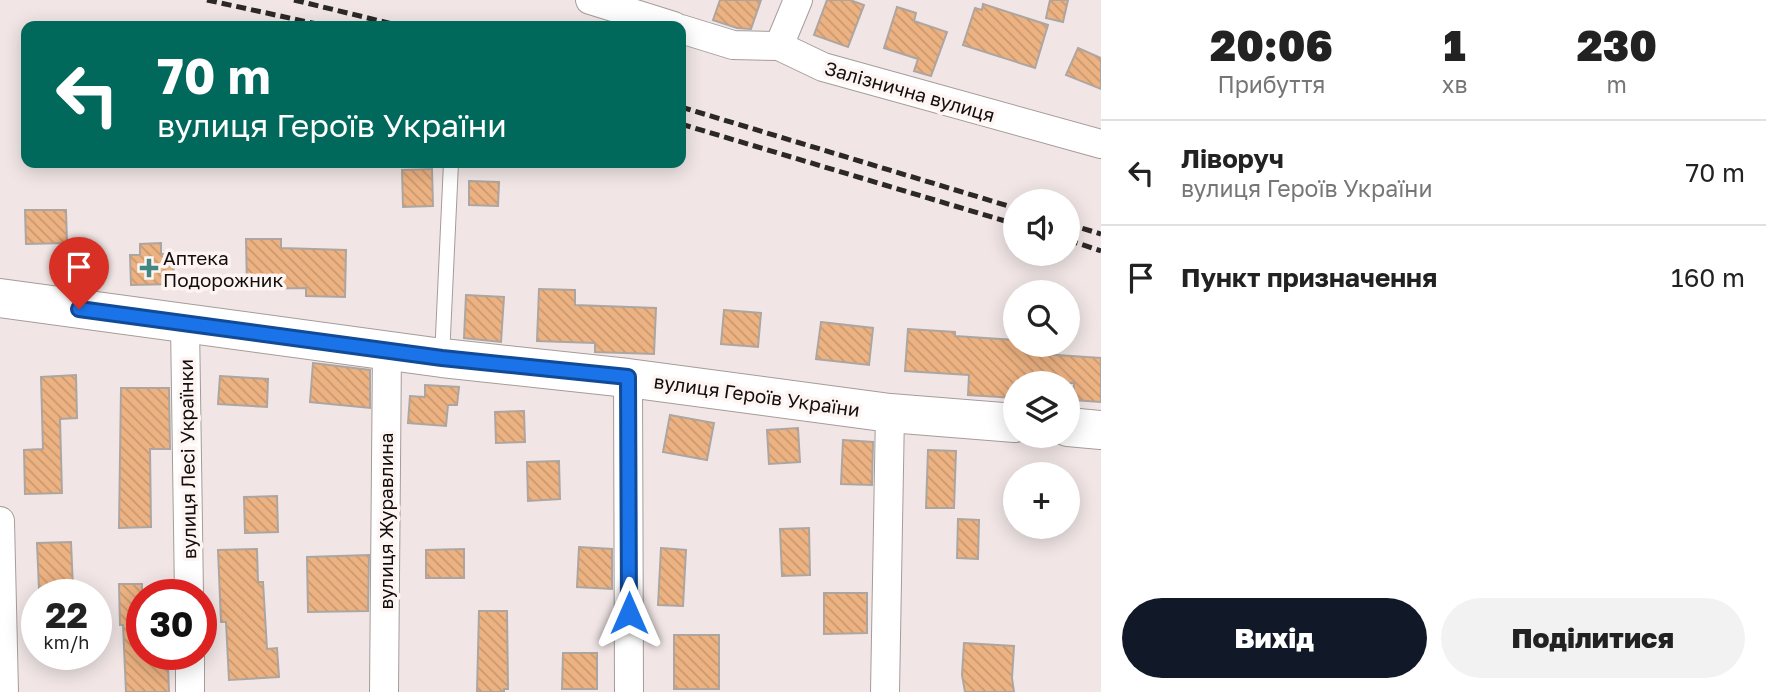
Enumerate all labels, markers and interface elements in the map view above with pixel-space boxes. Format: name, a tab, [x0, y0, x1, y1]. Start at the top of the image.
text: 20:06	[1210, 20, 1333, 70]
text: 1	[1444, 20, 1466, 70]
text: 230	[1577, 20, 1657, 70]
text: 70 m	[157, 46, 271, 105]
icon: left	[42, 49, 133, 140]
street label: Залізнична вулиця	[822, 56, 998, 126]
text: Прибуття	[1217, 70, 1325, 98]
text: хв	[1442, 70, 1468, 98]
text: m	[1607, 70, 1627, 98]
text: вулиця Героїв України	[157, 106, 507, 144]
text: Ліворуч	[1181, 143, 1284, 174]
icon: left	[1122, 154, 1160, 192]
text: 70 m	[1686, 157, 1745, 188]
text: вулиця Героїв України	[1181, 174, 1432, 202]
map controls	[1003, 189, 1080, 539]
button: sound	[1003, 189, 1080, 266]
pin	[49, 237, 109, 309]
place label: Аптека Подорожник	[163, 246, 283, 291]
icon: arrive	[60, 248, 98, 286]
icon: arrive	[1122, 259, 1160, 297]
marker: Аптека Подорожник	[141, 260, 157, 276]
text: Пункт призначення	[1181, 262, 1437, 293]
text: 160 m	[1671, 262, 1745, 293]
button: search	[1003, 280, 1080, 357]
street label: вулиця Лесі Українки	[174, 359, 200, 559]
street label: вулиця Героїв України	[653, 369, 861, 421]
button: layers	[1003, 371, 1080, 448]
street label: вулиця Журавлина	[374, 432, 397, 610]
button: +	[1003, 462, 1080, 539]
position arrow	[592, 576, 666, 650]
speed limit sign: 30	[126, 579, 217, 670]
text: 22	[45, 594, 88, 636]
button: Вихід	[1122, 598, 1427, 678]
button: Поділитися	[1441, 598, 1745, 678]
text: km/h	[44, 631, 89, 653]

